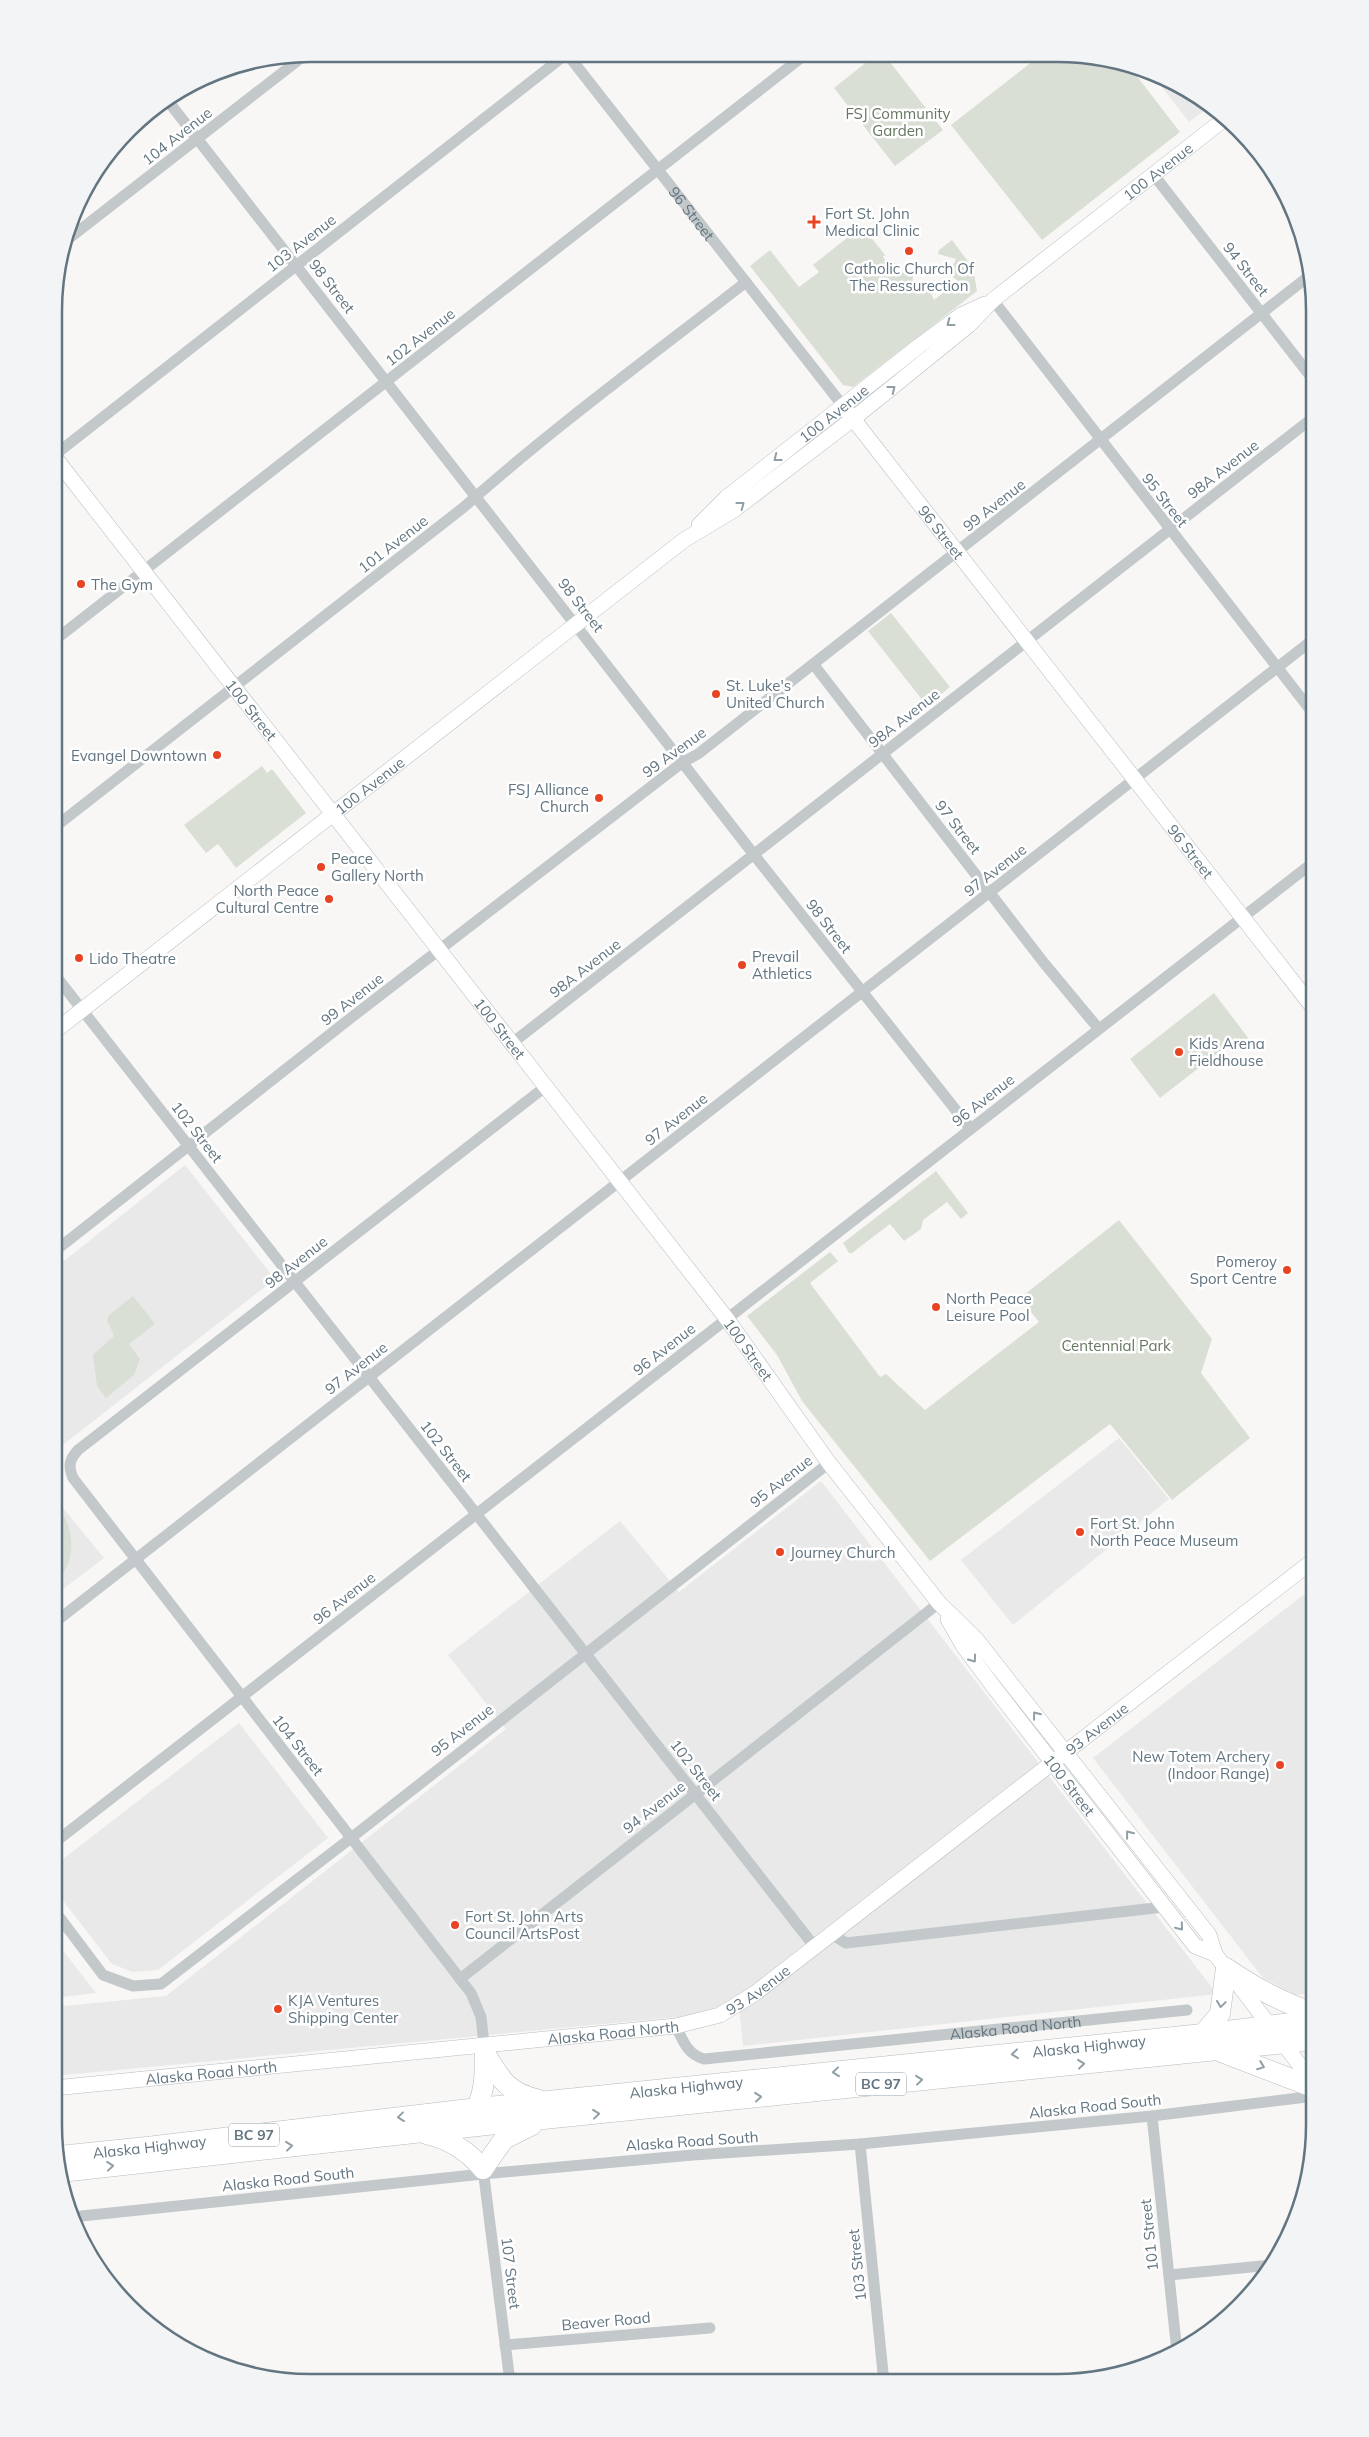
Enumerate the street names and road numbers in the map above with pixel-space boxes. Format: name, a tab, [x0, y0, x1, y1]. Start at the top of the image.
street label: 104 Avenue	[138, 103, 216, 169]
street label: 100 Avenue	[1119, 138, 1196, 204]
street label: 96 Street	[665, 182, 719, 244]
street label: 103 Avenue	[262, 210, 340, 276]
street label: 94 Street	[1219, 238, 1273, 300]
street label: 98 Street	[305, 255, 359, 317]
street label: 102 Avenue	[381, 304, 459, 370]
street label: 100 Avenue	[795, 380, 872, 447]
street label: 98A Avenue	[1184, 435, 1262, 503]
street label: 95 Street	[1138, 469, 1192, 531]
street label: 99 Avenue	[959, 475, 1029, 535]
street label: 96 Street	[914, 501, 969, 563]
street label: 101 Avenue	[354, 511, 432, 577]
street label: 98 Street	[554, 574, 608, 636]
street label: 100 Street	[222, 675, 281, 744]
street label: 98A Avenue	[865, 684, 943, 752]
street label: 99 Avenue	[638, 723, 710, 781]
street label: 100 Avenue	[331, 752, 408, 819]
street label: 97 Street	[931, 796, 985, 858]
street label: 96 Street	[1164, 820, 1218, 882]
street label: 97 Avenue	[960, 840, 1030, 900]
street label: 98 Street	[802, 895, 856, 957]
street label: 98A Avenue	[546, 934, 624, 1002]
street label: 99 Avenue	[317, 969, 387, 1029]
street label: 100 Street	[470, 994, 530, 1063]
street label: 96 Avenue	[948, 1070, 1018, 1130]
street label: 97 Avenue	[641, 1089, 711, 1149]
street label: 102 Street	[167, 1098, 227, 1166]
street label: 98 Avenue	[261, 1232, 331, 1292]
street label: 100 Street	[720, 1314, 777, 1384]
street label: 96 Avenue	[629, 1319, 699, 1379]
street label: 97 Avenue	[321, 1338, 391, 1398]
street label: 102 Street	[416, 1417, 476, 1485]
street label: 95 Avenue	[746, 1451, 816, 1511]
street label: 96 Avenue	[309, 1568, 379, 1628]
street label: 93 Avenue	[1061, 1698, 1132, 1759]
street label: 95 Avenue	[427, 1700, 497, 1760]
street label: 104 Street	[268, 1711, 328, 1779]
street label: 102 Street	[666, 1736, 726, 1804]
street label: 100 Street	[1040, 1750, 1100, 1819]
street label: 94 Avenue	[619, 1777, 689, 1837]
street label: 93 Avenue	[722, 1960, 794, 2019]
street label: Alaska Road North	[949, 2011, 1082, 2044]
street label: Alaska Road North	[547, 2016, 680, 2048]
street label: Alaska Highway	[1031, 2030, 1147, 2061]
street label: Alaska Road North	[145, 2056, 278, 2088]
street label: Alaska Highway	[628, 2071, 744, 2102]
road number: BC 97	[856, 2072, 906, 2096]
street label: Alaska Road South	[1028, 2090, 1162, 2122]
road number: BC 97	[229, 2124, 279, 2146]
street label: Alaska Road South	[625, 2127, 759, 2155]
street label: Alaska Highway	[92, 2131, 207, 2162]
street label: Alaska Road South	[221, 2163, 355, 2195]
street label: 101 Street	[1136, 2198, 1162, 2272]
street label: 103 Street	[844, 2228, 870, 2302]
street label: 107 Street	[497, 2236, 525, 2310]
street label: Beaver Road	[561, 2308, 651, 2334]

